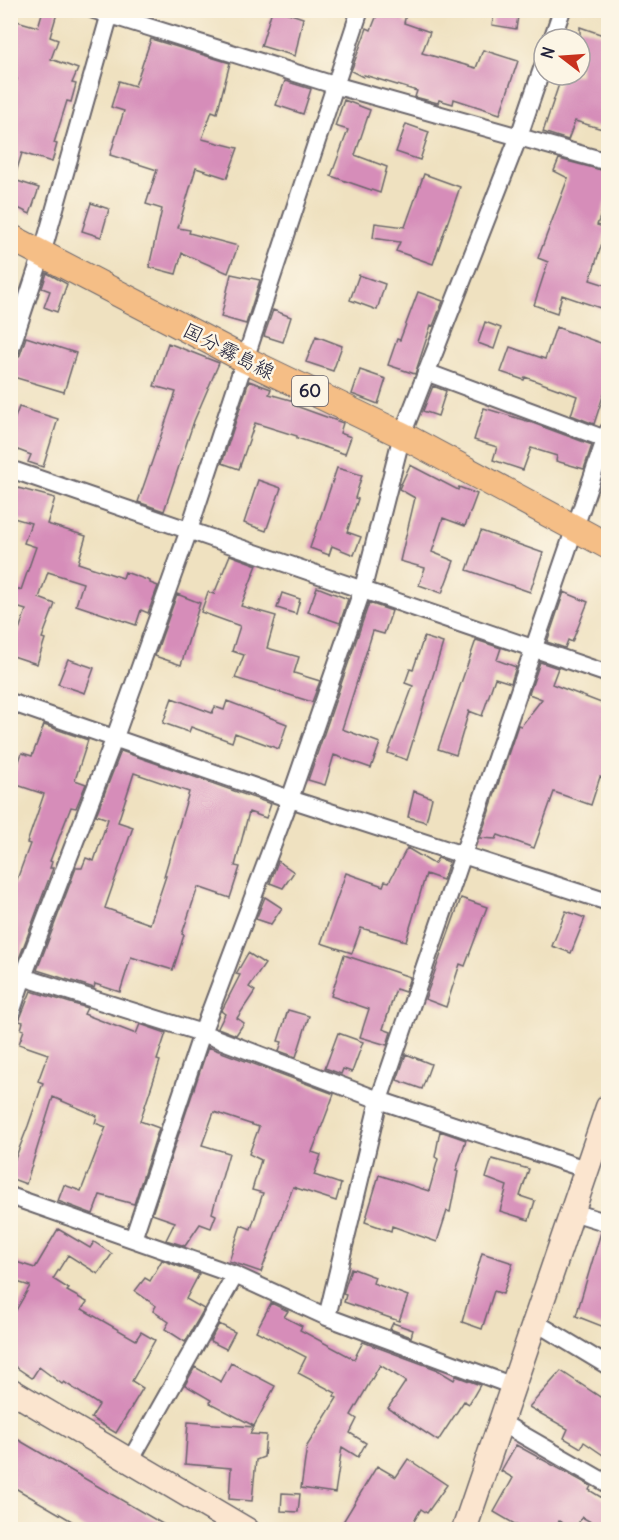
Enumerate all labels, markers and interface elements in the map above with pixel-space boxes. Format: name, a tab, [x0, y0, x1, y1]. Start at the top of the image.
north arrow	[532, 27, 592, 87]
text: N	[536, 44, 559, 61]
street label: 国分霧島線	[179, 317, 279, 384]
road number: 60	[292, 376, 328, 406]

